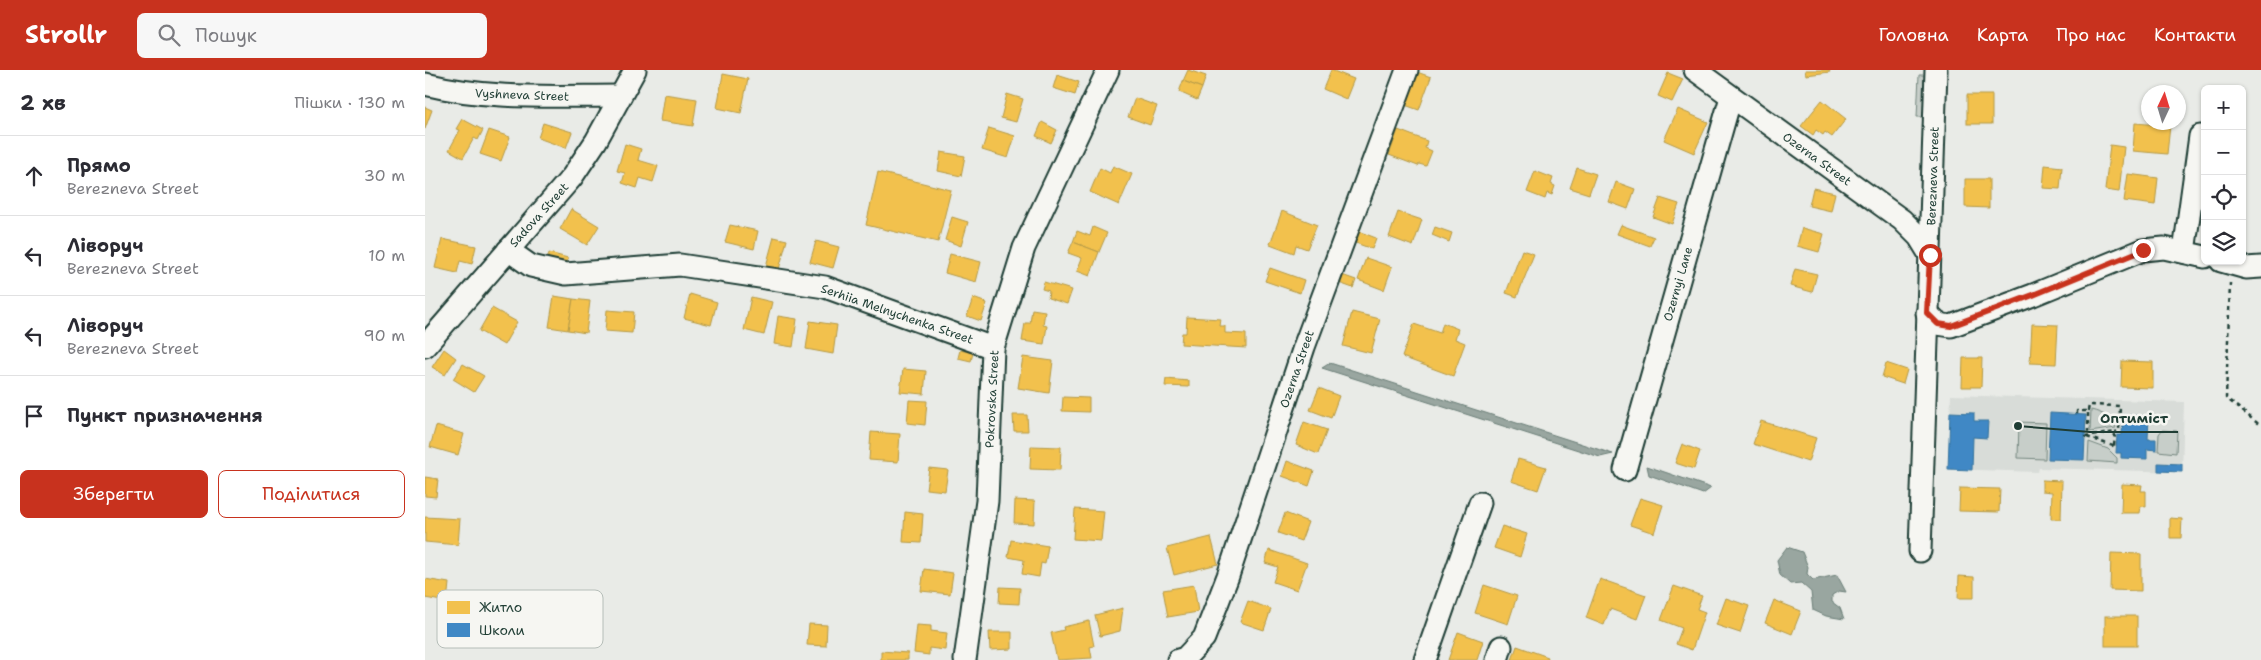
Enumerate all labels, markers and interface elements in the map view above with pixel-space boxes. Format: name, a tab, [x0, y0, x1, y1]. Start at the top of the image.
search box	[137, 13, 487, 58]
text: Strollr	[25, 19, 107, 51]
icon: search	[155, 21, 183, 49]
text: Пошук	[195, 23, 257, 48]
text: Головна	[1878, 23, 1949, 47]
text: Карта	[1977, 23, 2028, 47]
text: Про нас	[2056, 23, 2126, 47]
text: Контакти	[2154, 23, 2236, 47]
street label: Vyshneva Street	[475, 85, 569, 105]
north arrow	[2141, 85, 2186, 130]
map controls	[2201, 85, 2246, 265]
button: +	[2201, 85, 2246, 130]
text: 2 хв	[20, 89, 66, 117]
text: Пішки · 130 m	[295, 92, 405, 113]
street label: Berezneva Street	[1923, 126, 1943, 226]
street label: Ozerna Street	[1779, 129, 1855, 189]
button: −	[2201, 130, 2246, 175]
text: Прямо	[67, 153, 131, 178]
icon: ahead	[20, 162, 48, 190]
text: 30 m	[364, 165, 405, 186]
button: locate	[2201, 175, 2246, 220]
text: Berezneva Street	[67, 178, 199, 199]
street label: Sadova Street	[506, 179, 572, 251]
button: layers	[2201, 220, 2246, 265]
text: Ліворуч	[67, 233, 143, 258]
route end	[2132, 239, 2155, 262]
icon: left	[20, 242, 48, 270]
route start	[1919, 244, 1942, 267]
text: 10 m	[368, 245, 405, 266]
street label: Ozernyi Lane	[1660, 245, 1696, 323]
text: Berezneva Street	[67, 258, 199, 279]
street label: Serhiia Melnychenka Street	[819, 280, 975, 348]
text: Ліворуч	[67, 313, 143, 338]
icon: left	[20, 322, 48, 350]
text: 90 m	[364, 325, 405, 346]
street label: Ozerna Street	[1276, 328, 1318, 410]
text: Berezneva Street	[67, 338, 199, 359]
street label: Pokrovska Street	[981, 350, 1003, 448]
icon: arrive	[20, 402, 48, 430]
text: Пункт призначення	[67, 403, 263, 428]
callout: Оптиміст	[2090, 403, 2178, 432]
text: Оптиміст	[2100, 409, 2169, 427]
button: Зберегти	[20, 470, 208, 518]
button: Поділитися	[218, 470, 405, 518]
legend	[437, 590, 603, 648]
text: Житло	[479, 598, 522, 616]
text: Школи	[479, 621, 525, 639]

